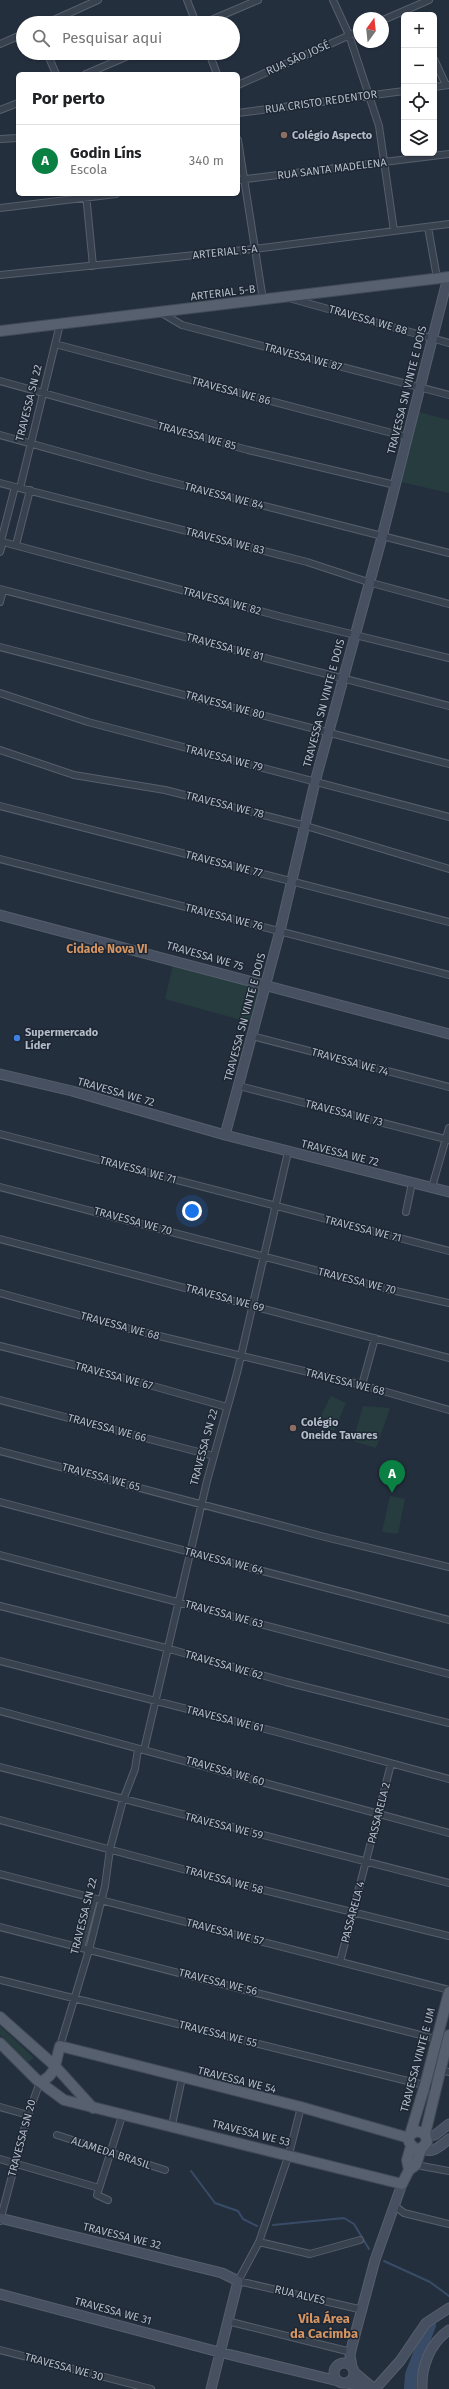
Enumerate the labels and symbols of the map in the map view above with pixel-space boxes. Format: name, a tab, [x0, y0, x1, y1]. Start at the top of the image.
north arrow	[353, 12, 389, 48]
street label: RUA SÃO JOSÉ	[264, 37, 332, 78]
street label: RUA CRISTO REDENTOR	[264, 88, 378, 116]
place label: Colégio Aspecto	[292, 129, 373, 142]
marker: Colégio Aspecto	[279, 130, 289, 140]
street label: RUA SANTA MADELENA	[277, 156, 388, 182]
street label: ARTERIAL 5-A	[192, 242, 259, 262]
street label: ARTERIAL 5-B	[190, 283, 257, 303]
street label: TRAVESSA WE 88	[327, 303, 409, 337]
street label: TRAVESSA SN VINTE E DOIS	[385, 324, 429, 456]
street label: TRAVESSA WE 87	[263, 340, 343, 374]
street label: TRAVESSA SN 22	[13, 363, 45, 443]
street label: TRAVESSA WE 86	[190, 374, 272, 408]
street label: TRAVESSA WE 85	[156, 419, 238, 453]
street label: TRAVESSA WE 84	[183, 480, 265, 512]
street label: TRAVESSA WE 83	[184, 525, 266, 557]
street label: TRAVESSA WE 82	[181, 584, 263, 618]
street label: TRAVESSA WE 81	[185, 630, 265, 664]
street label: TRAVESSA SN VINTE E DOIS	[301, 638, 347, 768]
street label: TRAVESSA WE 80	[184, 688, 266, 722]
street label: TRAVESSA WE 79	[184, 742, 264, 774]
street label: TRAVESSA WE 78	[185, 789, 265, 821]
street label: TRAVESSA WE 77	[184, 848, 264, 880]
street label: TRAVESSA WE 76	[184, 901, 264, 933]
street label: TRAVESSA WE 75	[165, 939, 245, 973]
district label: Cidade Nova VI	[66, 942, 148, 956]
street label: TRAVESSA SN VINTE E DOIS	[222, 952, 268, 1082]
place label: Supermercado Líder	[25, 1026, 99, 1052]
marker: Supermercado Líder	[12, 1033, 22, 1043]
street label: TRAVESSA WE 74	[310, 1045, 390, 1079]
street label: TRAVESSA WE 72	[76, 1075, 156, 1109]
street label: TRAVESSA WE 73	[304, 1097, 384, 1129]
street label: TRAVESSA WE 72	[300, 1137, 380, 1169]
street label: TRAVESSA WE 71	[98, 1154, 178, 1186]
your location	[182, 1201, 202, 1221]
street label: TRAVESSA WE 70	[93, 1204, 173, 1238]
street label: TRAVESSA WE 71	[323, 1213, 403, 1245]
street label: TRAVESSA WE 70	[317, 1265, 397, 1297]
street label: TRAVESSA WE 69	[184, 1281, 266, 1315]
street label: TRAVESSA WE 68	[79, 1309, 161, 1343]
street label: TRAVESSA WE 67	[74, 1359, 154, 1393]
street label: TRAVESSA WE 68	[304, 1366, 386, 1398]
street label: TRAVESSA SN 22	[188, 1407, 220, 1487]
street label: TRAVESSA WE 66	[66, 1411, 148, 1445]
place label: Colégio Oneide Tavares	[301, 1416, 378, 1442]
marker: Colégio Oneide Tavares	[288, 1423, 298, 1433]
street label: TRAVESSA WE 65	[60, 1460, 142, 1494]
pin: A	[379, 1460, 405, 1493]
street label: TRAVESSA WE 64	[183, 1545, 265, 1577]
street label: TRAVESSA WE 63	[183, 1597, 265, 1631]
street label: TRAVESSA WE 62	[184, 1648, 264, 1682]
street label: TRAVESSA WE 61	[185, 1703, 265, 1735]
street label: TRAVESSA WE 60	[184, 1754, 266, 1788]
street label: PASSARELA 2	[365, 1781, 393, 1845]
street label: TRAVESSA WE 59	[183, 1810, 265, 1842]
street label: TRAVESSA WE 58	[183, 1863, 265, 1897]
street label: TRAVESSA SN 22	[68, 1876, 100, 1956]
street label: PASSARELA 4	[339, 1880, 367, 1944]
street label: TRAVESSA WE 57	[185, 1916, 265, 1948]
street label: TRAVESSA WE 56	[177, 1966, 259, 1998]
street label: TRAVESSA VINTE E UM	[398, 2006, 438, 2114]
street label: TRAVESSA WE 55	[177, 2018, 259, 2050]
street label: TRAVESSA WE 54	[196, 2064, 278, 2096]
street label: TRAVESSA SN 20	[5, 2098, 39, 2178]
street label: TRAVESSA WE 53	[211, 2117, 291, 2149]
street label: ALAMEDA BRASIL	[69, 2134, 153, 2172]
street label: TRAVESSA WE 32	[82, 2220, 162, 2252]
street label: RUA ALVES	[273, 2283, 327, 2307]
street label: TRAVESSA WE 31	[73, 2294, 153, 2328]
district label: Vila Área da Cacimba	[290, 2310, 358, 2341]
street label: TRAVESSA WE 30	[23, 2350, 105, 2384]

